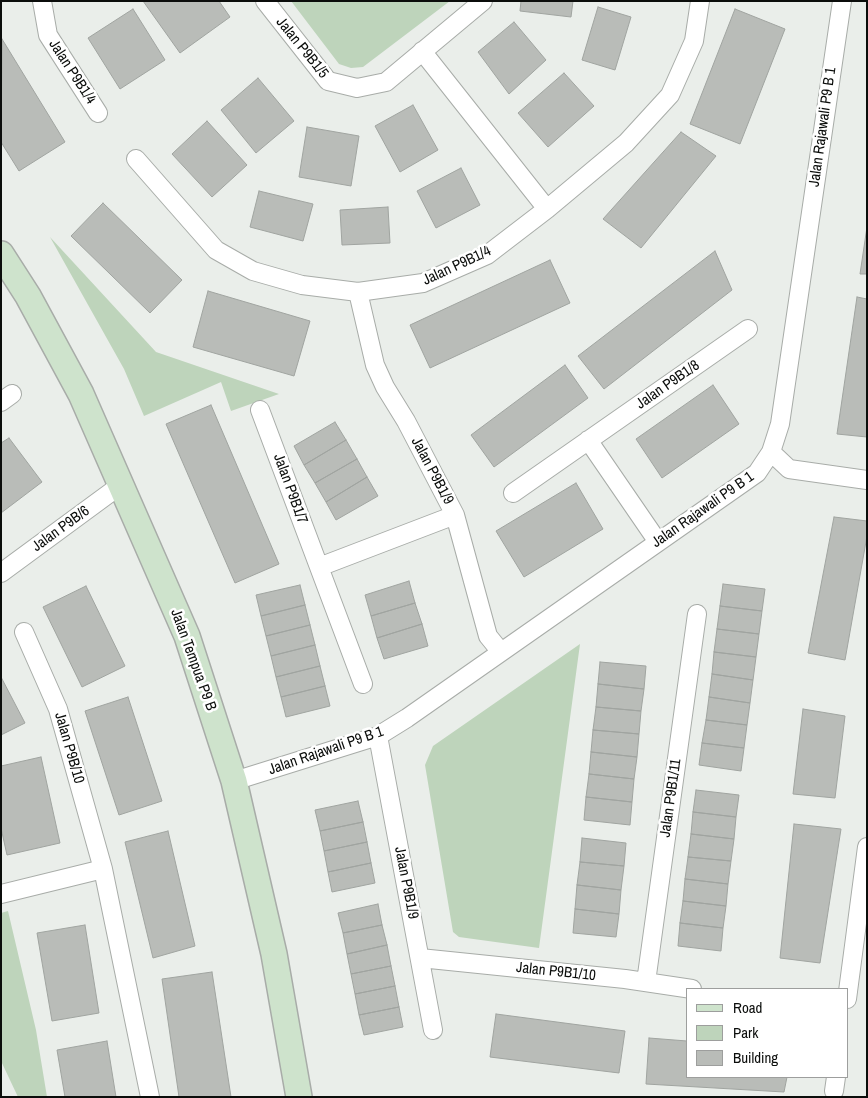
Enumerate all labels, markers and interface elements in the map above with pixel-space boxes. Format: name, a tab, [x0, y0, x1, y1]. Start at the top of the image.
street label: Jalan P9B1/5	[272, 14, 332, 82]
street label: Jalan P9B1/4	[45, 36, 99, 108]
street label: Jalan Rajawali P9 B 1	[806, 66, 840, 188]
street label: Jalan P9B1/4	[420, 242, 494, 290]
street label: Jalan P9B1/8	[633, 357, 703, 413]
street label: Jalan P9B1/9	[407, 434, 457, 508]
street label: Jalan P9B1/7	[269, 452, 311, 526]
street label: Jalan Rajawali P9 B 1	[649, 468, 757, 552]
street label: Jalan P9B/6	[29, 502, 93, 556]
street label: Jalan Tempua P9 B	[166, 607, 220, 713]
street label: Jalan P9B/10	[50, 710, 88, 786]
street label: Jalan Rajawali P9 B 1	[266, 723, 386, 779]
street label: Jalan P9B1/11	[657, 758, 685, 838]
street label: Jalan P9B1/9	[390, 845, 422, 921]
street label: Jalan P9B1/10	[515, 959, 597, 985]
legend	[686, 988, 848, 1078]
text: Road	[733, 997, 762, 1018]
text: Park	[733, 1022, 758, 1043]
text: Building	[733, 1047, 778, 1068]

